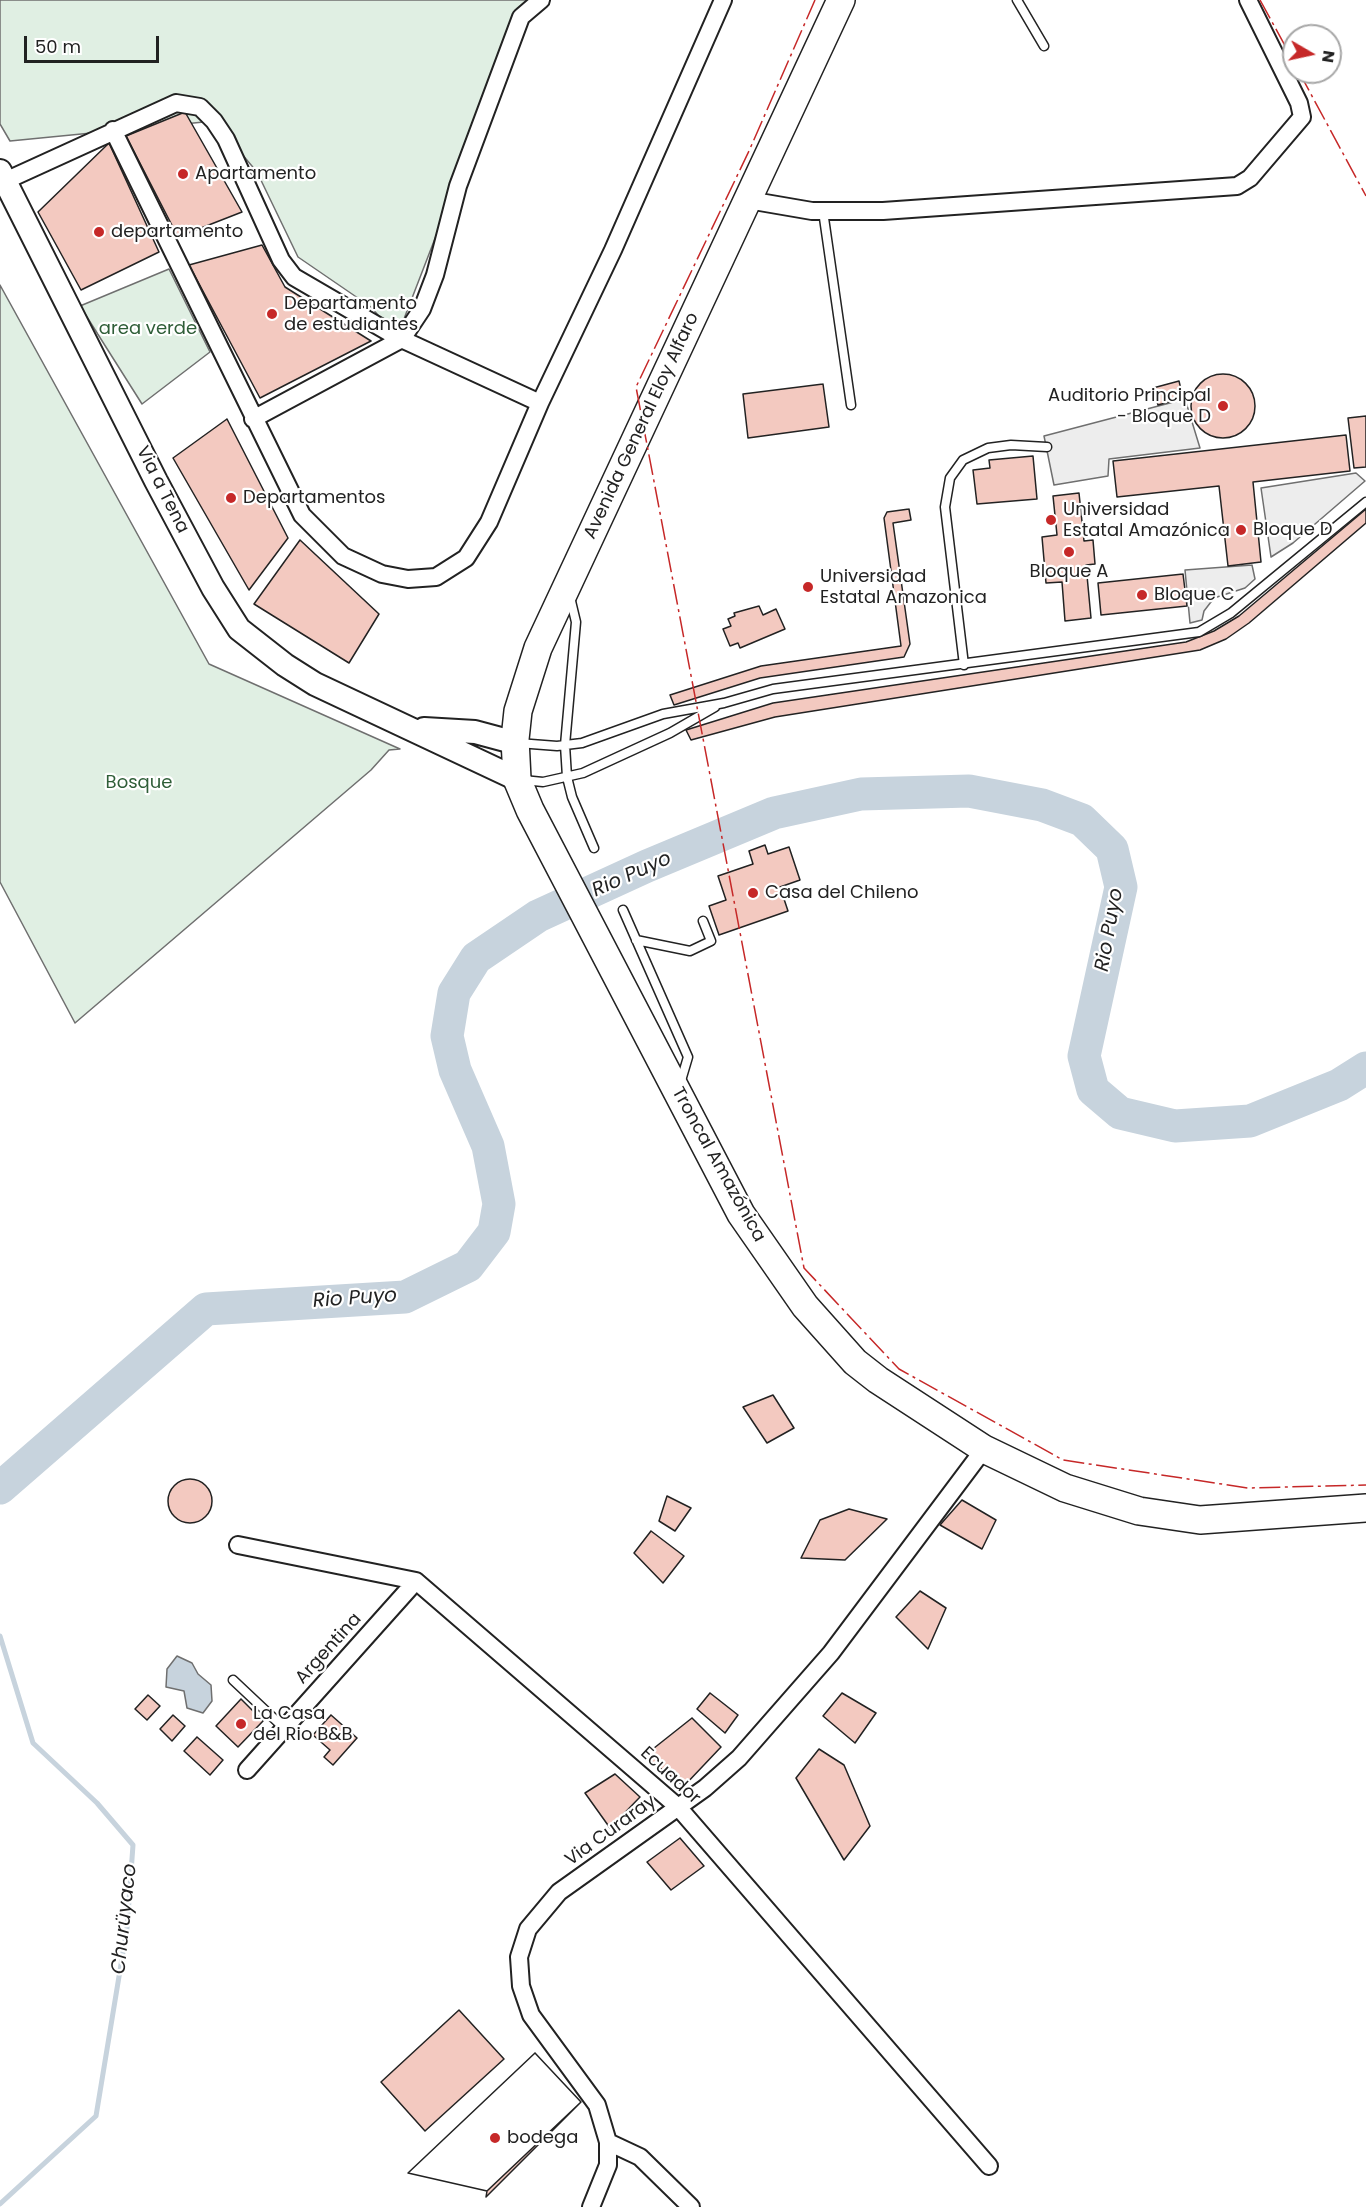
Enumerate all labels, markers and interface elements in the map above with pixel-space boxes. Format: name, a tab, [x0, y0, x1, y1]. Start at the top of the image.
scale bar	[27, 24, 162, 62]
north arrow	[1282, 24, 1342, 84]
text: 50 m	[35, 34, 81, 59]
text: N	[1316, 49, 1341, 64]
place label: Apartamento	[195, 163, 316, 185]
marker: Apartamento	[176, 167, 190, 181]
place label: departamento	[111, 221, 243, 243]
marker: departamento	[92, 225, 106, 239]
place label: Departamento de estudiantes	[284, 293, 418, 336]
marker: Departamento de estudiantes	[265, 307, 279, 321]
street label: Avenida General Eloy Alfaro	[580, 309, 704, 543]
park label: area verde	[99, 318, 197, 340]
place label: Auditorio Principal - Bloque D	[1048, 385, 1211, 428]
marker: Auditorio Principal - Bloque D	[1216, 399, 1230, 413]
street label: Via a Tena	[131, 443, 193, 537]
place label: Departamentos	[243, 487, 385, 509]
marker: Departamentos	[224, 491, 238, 505]
place label: Universidad Estatal Amazónica	[1063, 499, 1230, 542]
marker: Universidad Estatal Amazónica	[1044, 513, 1058, 527]
place label: Bloque D	[1253, 519, 1332, 541]
marker: Bloque D	[1234, 523, 1248, 537]
marker: Bloque A	[1062, 545, 1076, 559]
place label: Bloque A	[1030, 561, 1108, 583]
place label: Universidad Estatal Amazonica	[820, 566, 987, 608]
marker: Universidad Estatal Amazonica	[801, 580, 815, 594]
place label: Bloque C	[1154, 584, 1235, 606]
marker: Bloque C	[1135, 588, 1149, 602]
park label: Bosque	[106, 772, 172, 794]
water label: Rio Puyo	[589, 847, 675, 903]
place label: Casa del Chileno	[765, 882, 918, 904]
marker: Casa del Chileno	[746, 886, 760, 900]
water label: Rio Puyo	[1091, 886, 1129, 974]
street label: Troncal Amazónica	[667, 1084, 769, 1246]
water label: Rio Puyo	[312, 1284, 398, 1314]
street label: Argentina	[291, 1609, 367, 1689]
place label: La Casa del Rio B&B	[253, 1703, 353, 1746]
marker: La Casa del Rio B&B	[234, 1717, 248, 1731]
street label: Ecuador	[635, 1743, 705, 1809]
street label: Via Curaray	[561, 1791, 661, 1871]
water label: Churüyaco	[107, 1863, 143, 1975]
place label: bodega	[507, 2127, 578, 2149]
marker: bodega	[488, 2131, 502, 2145]

